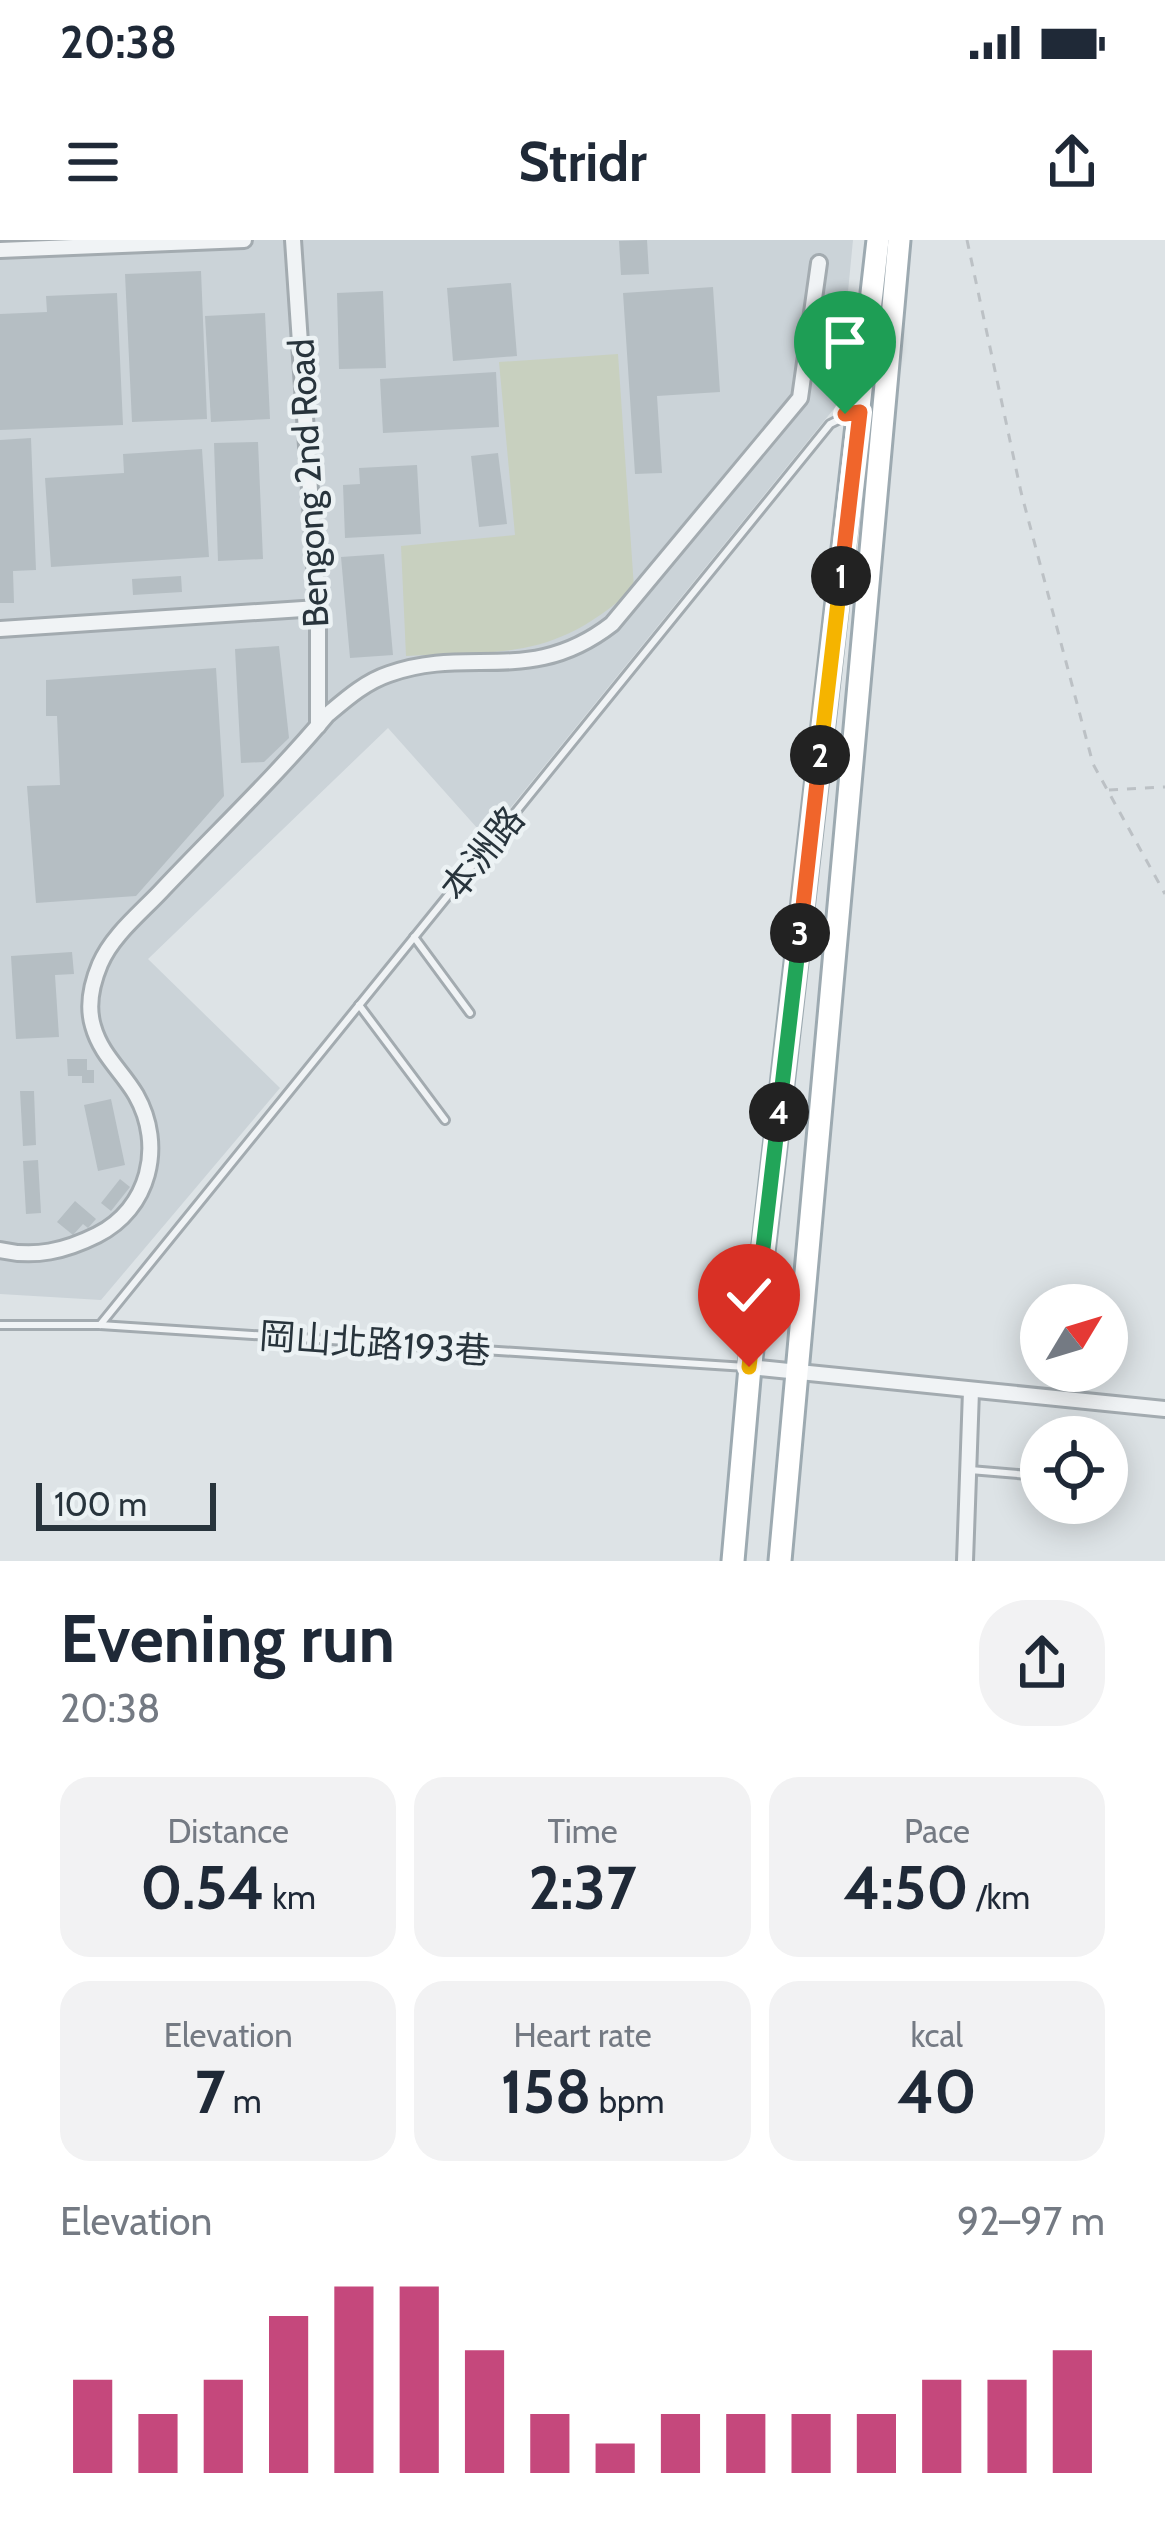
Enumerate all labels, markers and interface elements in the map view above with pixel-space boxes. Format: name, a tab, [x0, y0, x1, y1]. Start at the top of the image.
text: 20:38	[60, 15, 177, 69]
icon: menu	[60, 129, 126, 195]
text: Stridr	[518, 129, 647, 195]
icon: share	[1039, 129, 1105, 195]
pin	[794, 291, 896, 414]
icon: arrive	[812, 309, 878, 375]
street label: Bengong 2nd Road	[278, 337, 338, 629]
pin: 1	[811, 546, 871, 606]
text: 1	[835, 556, 847, 596]
pin: 2	[790, 725, 850, 785]
text: 2	[811, 735, 829, 775]
street label: 本洲路	[431, 797, 533, 909]
pin: 3	[770, 903, 830, 963]
text: 3	[791, 913, 809, 953]
pin: 4	[749, 1082, 809, 1142]
text: 4	[769, 1092, 789, 1132]
pin	[698, 1244, 800, 1367]
icon: check	[716, 1262, 782, 1328]
north arrow	[1020, 1284, 1128, 1392]
map controls	[1020, 1284, 1128, 1524]
street label: 岡山北路193巷	[258, 1313, 492, 1373]
button: locate	[1020, 1416, 1128, 1524]
scale bar	[36, 1477, 216, 1530]
text: 100 m	[54, 1484, 147, 1524]
text: Evening run	[60, 1598, 395, 1679]
button: share	[979, 1600, 1105, 1726]
text: 20:38	[60, 1684, 161, 1732]
text: Distance	[167, 1811, 289, 1851]
text: Time	[547, 1811, 618, 1851]
text: Pace	[904, 1811, 970, 1851]
text: 0.54	[140, 1851, 265, 1924]
text: 2:37	[528, 1851, 636, 1924]
text: 4:50	[843, 1851, 969, 1924]
text: km	[265, 1877, 316, 1917]
text: /km	[969, 1877, 1030, 1917]
text: Elevation	[164, 2015, 293, 2055]
text: Heart rate	[513, 2015, 652, 2055]
text: kcal	[910, 2015, 963, 2055]
text: 7	[195, 2055, 225, 2128]
text: 158	[501, 2055, 591, 2128]
text: 40	[897, 2055, 977, 2128]
text: m	[225, 2081, 262, 2121]
text: bpm	[591, 2081, 664, 2121]
text: Elevation	[60, 2197, 212, 2245]
text: 92–97 m	[957, 2197, 1105, 2245]

